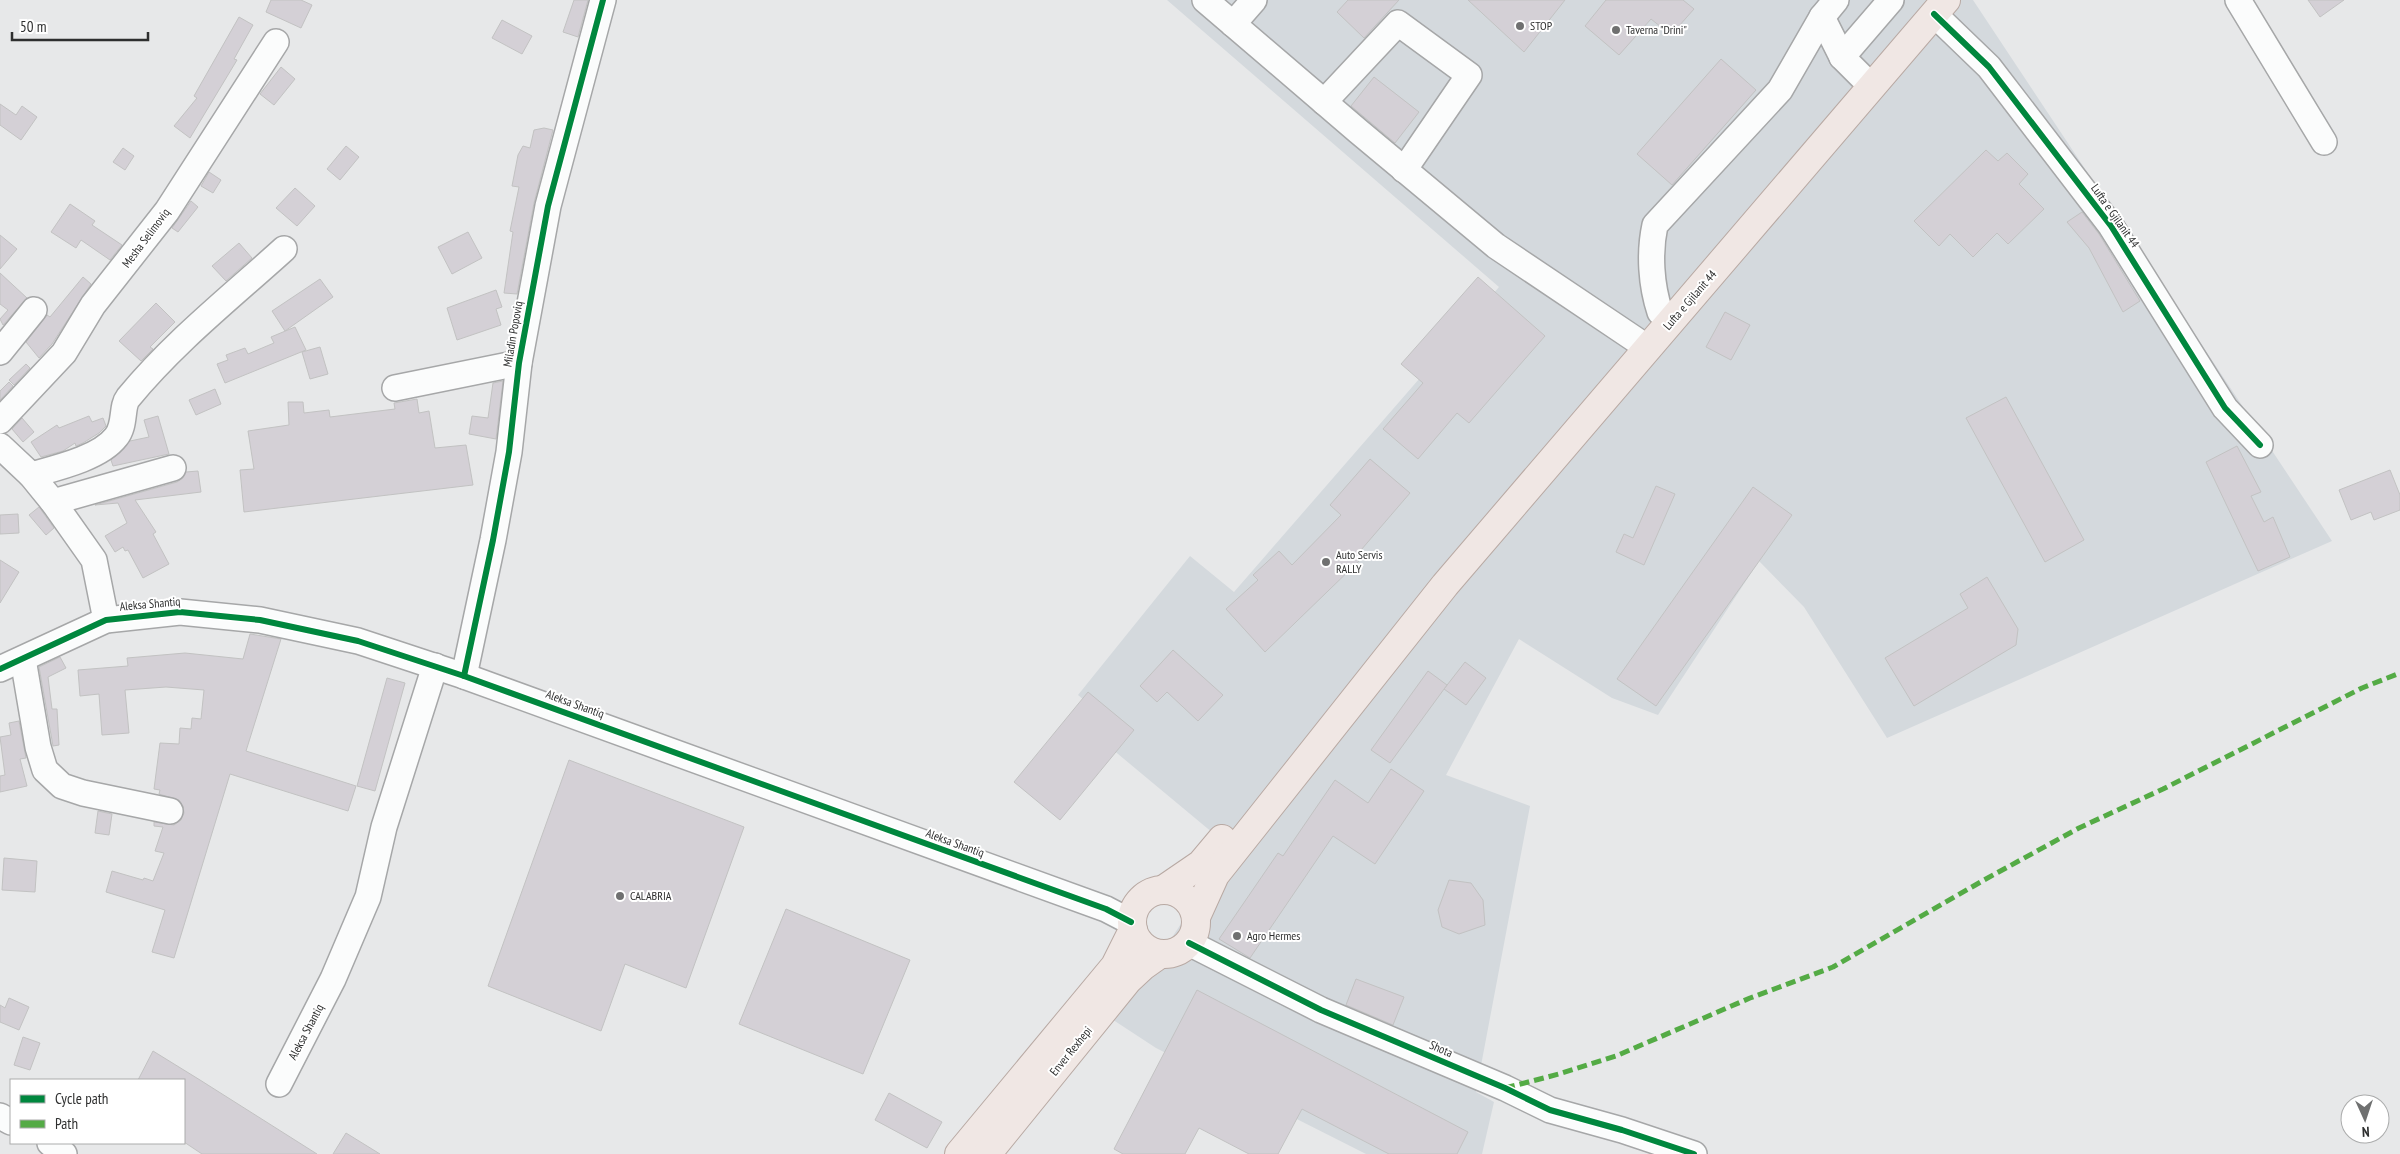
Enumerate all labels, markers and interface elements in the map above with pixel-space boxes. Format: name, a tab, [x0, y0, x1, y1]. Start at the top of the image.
scale bar	[12, 10, 149, 42]
text: 50 m	[20, 17, 46, 36]
place label: STOP	[1530, 18, 1553, 33]
marker: STOP	[1514, 20, 1526, 32]
place label: Taverna "Drini"	[1626, 22, 1687, 37]
marker: Taverna "Drini"	[1610, 24, 1622, 36]
street label: Lufta e Gjilanit 44	[2088, 181, 2143, 251]
street label: Mesha Selimoviq	[119, 205, 173, 270]
street label: Lufta e Gjilanit 44	[1660, 266, 1720, 333]
street label: Miladin Popoviq	[499, 300, 526, 368]
place label: Auto Servis RALLY	[1336, 547, 1383, 576]
marker: Auto Servis RALLY	[1320, 556, 1332, 568]
street label: Aleksa Shantiq	[119, 593, 181, 614]
street label: Aleksa Shantiq	[544, 686, 606, 721]
street label: Aleksa Shantiq	[924, 825, 986, 860]
place label: CALABRIA	[630, 888, 672, 903]
marker: CALABRIA	[614, 890, 626, 902]
place label: Agro Hermes	[1247, 928, 1300, 943]
marker: Agro Hermes	[1231, 930, 1243, 942]
street label: Aleksa Shantiq	[285, 1001, 327, 1062]
street label: Enver Rexhepi	[1046, 1023, 1095, 1078]
street label: Shota	[1427, 1037, 1455, 1060]
legend	[10, 1079, 185, 1144]
text: Cycle path	[55, 1089, 108, 1108]
north arrow	[2340, 1094, 2390, 1144]
text: Path	[55, 1114, 78, 1133]
text: N	[2361, 1123, 2370, 1141]

